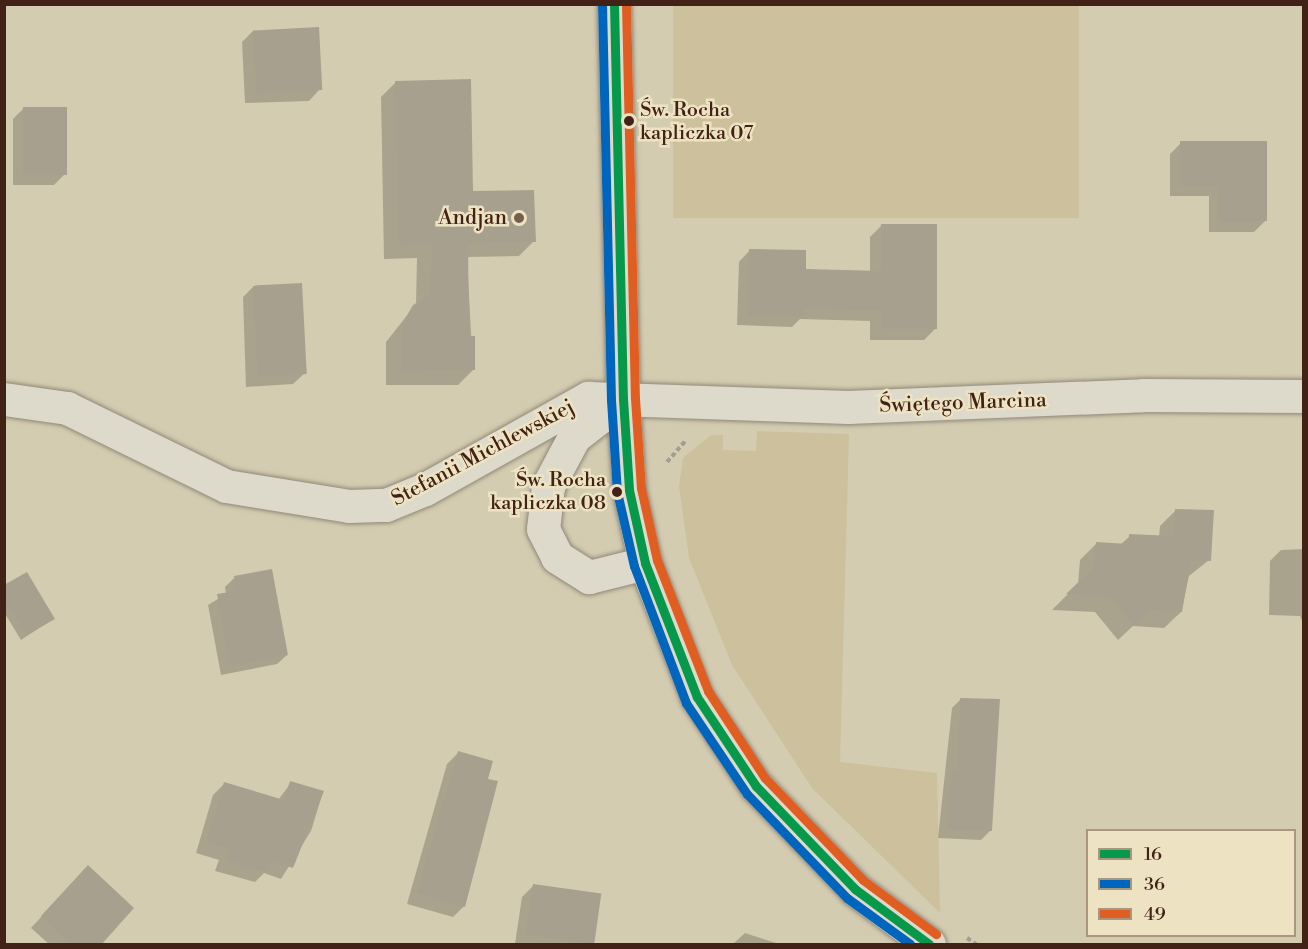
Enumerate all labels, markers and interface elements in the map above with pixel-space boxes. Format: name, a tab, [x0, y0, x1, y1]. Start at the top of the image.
place label: Św. Rocha kapliczka 07	[640, 98, 753, 145]
marker: Św. Rocha kapliczka 07	[623, 115, 635, 127]
place label: Andjan	[438, 205, 507, 231]
marker: Andjan	[512, 211, 526, 225]
street label: Świętego Marcina	[879, 387, 1047, 419]
street label: Stefanii Michlewskiej	[387, 394, 579, 512]
place label: Św. Rocha kapliczka 08	[490, 468, 606, 515]
marker: Św. Rocha kapliczka 08	[611, 486, 623, 498]
legend	[1086, 829, 1296, 937]
text: 16	[1144, 843, 1162, 866]
text: 36	[1144, 873, 1165, 896]
text: 49	[1144, 903, 1166, 926]

